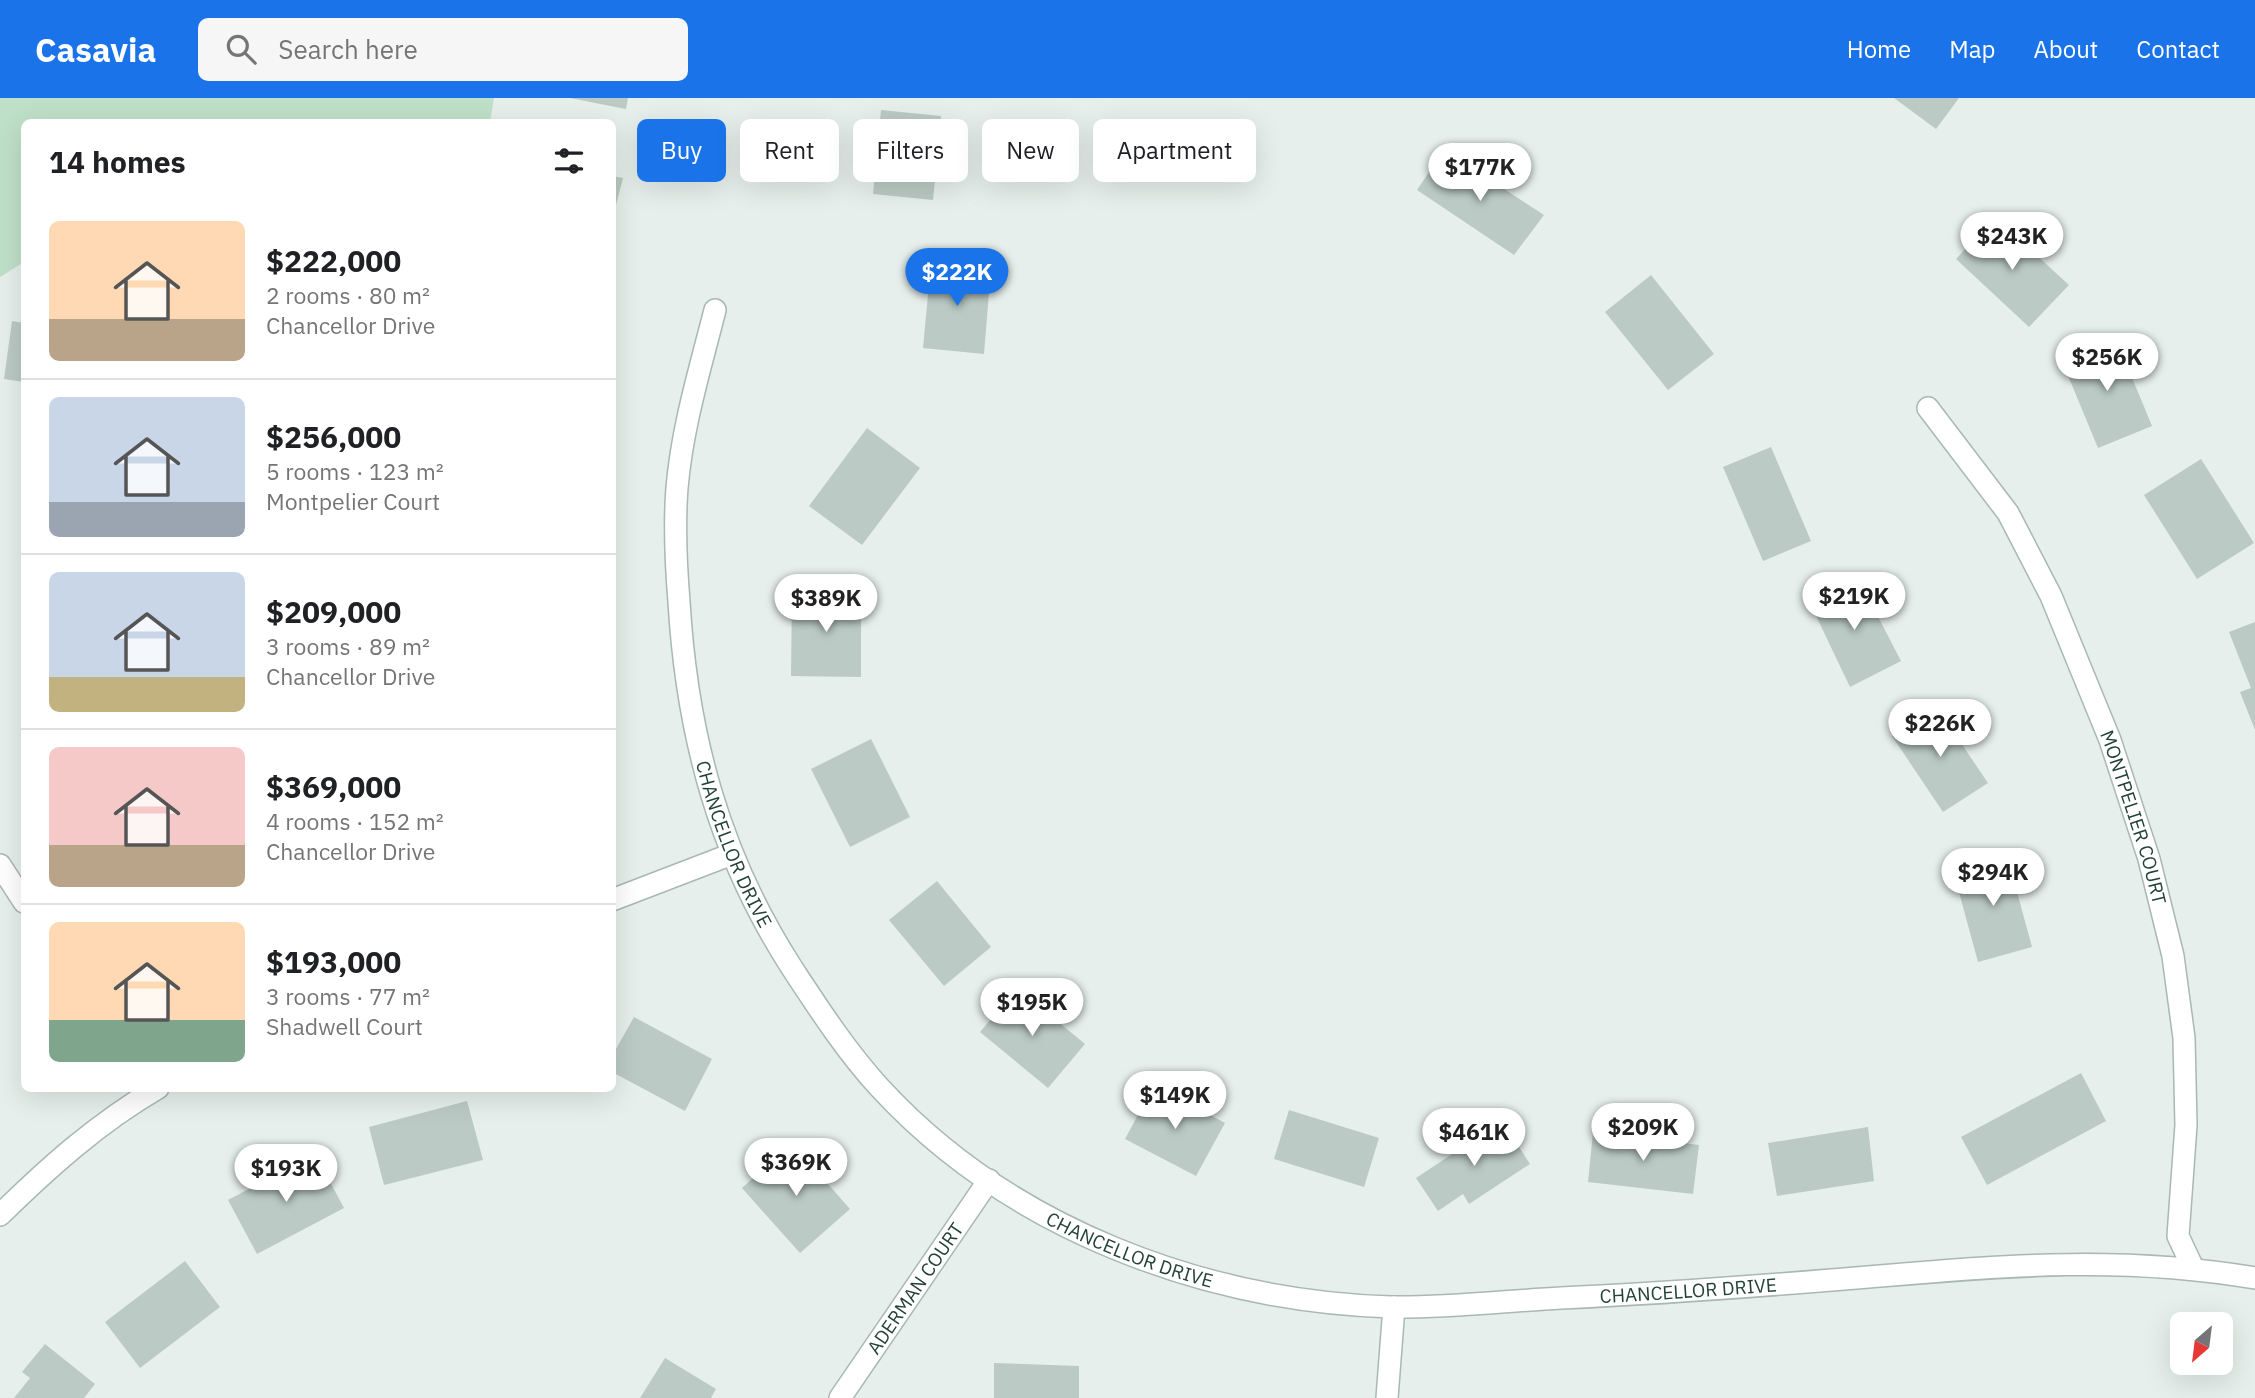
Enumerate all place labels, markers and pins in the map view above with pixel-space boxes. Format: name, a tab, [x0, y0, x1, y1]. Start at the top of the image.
pin: $177K	[1431, 144, 1529, 203]
pin: $243K	[1963, 212, 2061, 272]
pin: $222K	[908, 248, 1006, 308]
pin: $256K	[2058, 334, 2156, 393]
pin: $219K	[1805, 573, 1903, 632]
pin: $389K	[777, 574, 875, 634]
pin: $226K	[1891, 700, 1989, 759]
pin: $294K	[1944, 848, 2042, 908]
pin: $195K	[983, 978, 1081, 1038]
pin: $149K	[1126, 1072, 1224, 1131]
pin: $209K	[1594, 1104, 1692, 1163]
pin: $461K	[1425, 1108, 1523, 1168]
pin: $369K	[747, 1138, 845, 1198]
pin: $193K	[237, 1144, 335, 1204]

